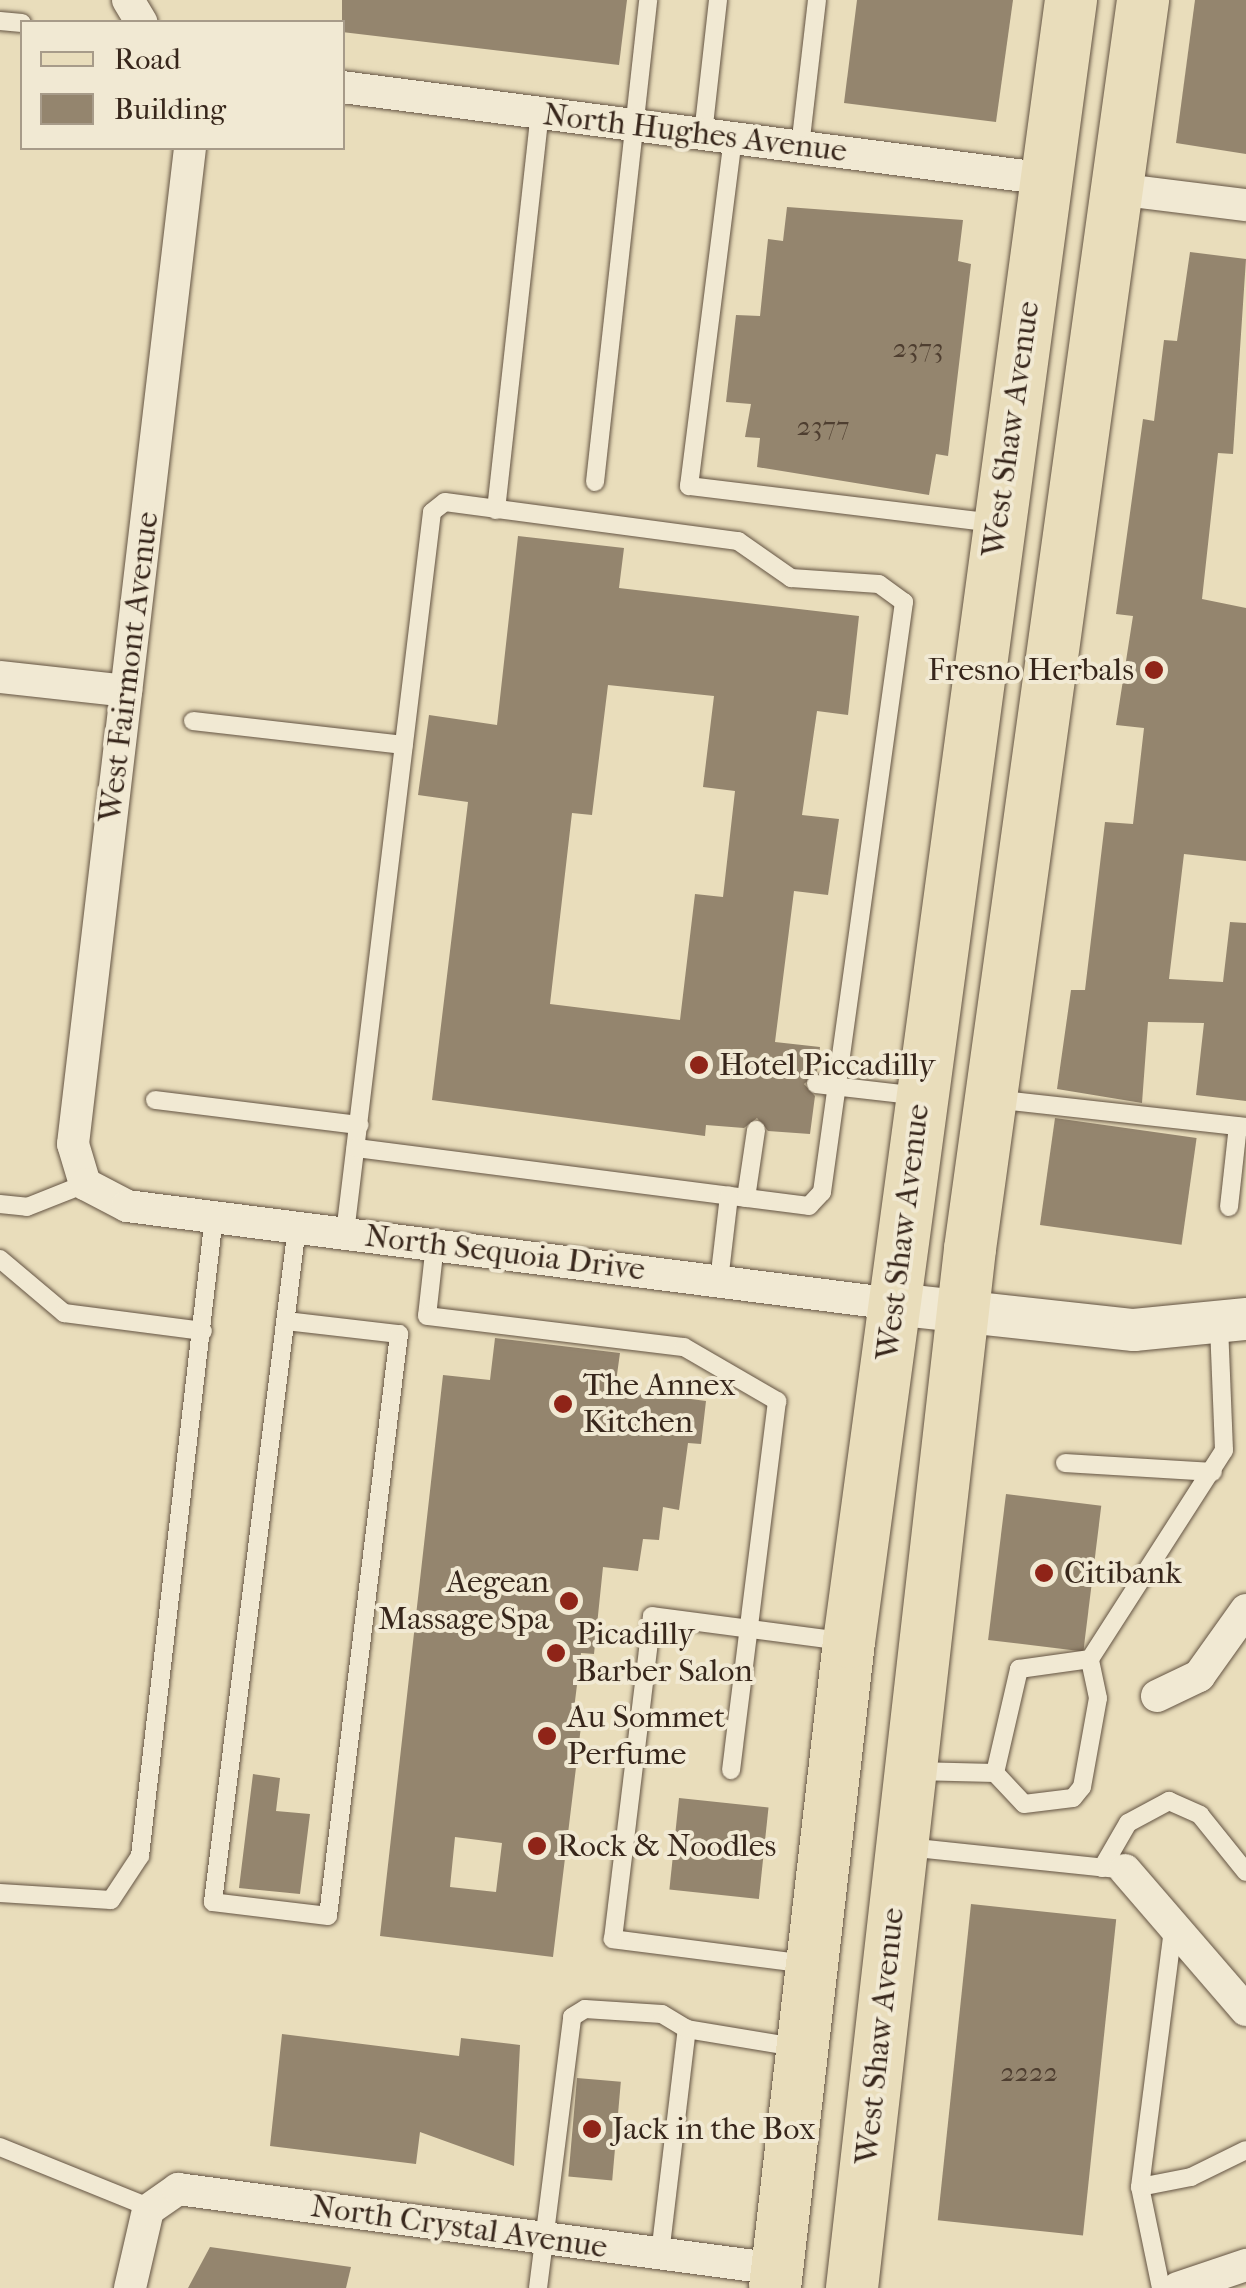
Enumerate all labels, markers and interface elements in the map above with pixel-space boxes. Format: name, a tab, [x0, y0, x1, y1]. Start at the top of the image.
legend	[20, 20, 345, 150]
text: Road	[114, 42, 181, 77]
text: Building	[114, 92, 226, 127]
street label: North Hughes Avenue	[541, 95, 849, 171]
street label: West Shaw Avenue	[974, 299, 1048, 559]
house number: 2373	[893, 331, 943, 365]
house number: 2377	[797, 409, 849, 443]
street label: West Fairmont Avenue	[91, 510, 167, 824]
place label: Fresno Herbals	[928, 651, 1134, 689]
marker: Fresno Herbals	[1143, 659, 1165, 681]
place label: Hotel Piccadilly	[719, 1046, 935, 1084]
marker: Hotel Piccadilly	[688, 1054, 710, 1076]
street label: West Shaw Avenue	[868, 1102, 938, 1362]
street label: North Sequoia Drive	[363, 1217, 647, 1289]
place label: The Annex Kitchen	[583, 1367, 736, 1442]
marker: The Annex Kitchen	[552, 1393, 574, 1415]
place label: Citibank	[1064, 1554, 1182, 1592]
marker: Citibank	[1033, 1562, 1055, 1584]
place label: Aegean Massage Spa	[378, 1564, 549, 1639]
marker: Aegean Massage Spa	[558, 1590, 580, 1612]
place label: Picadilly Barber Salon	[576, 1616, 753, 1691]
marker: Picadilly Barber Salon	[545, 1642, 567, 1664]
place label: Au Sommet Perfume	[567, 1699, 725, 1774]
marker: Au Sommet Perfume	[536, 1725, 558, 1747]
place label: Rock & Noodles	[557, 1827, 776, 1865]
marker: Rock & Noodles	[526, 1835, 548, 1857]
street label: West Shaw Avenue	[847, 1906, 913, 2166]
house number: 2222	[1000, 2055, 1058, 2089]
place label: Jack in the Box	[612, 2110, 815, 2148]
marker: Jack in the Box	[581, 2118, 603, 2140]
street label: North Crystal Avenue	[308, 2187, 610, 2267]

